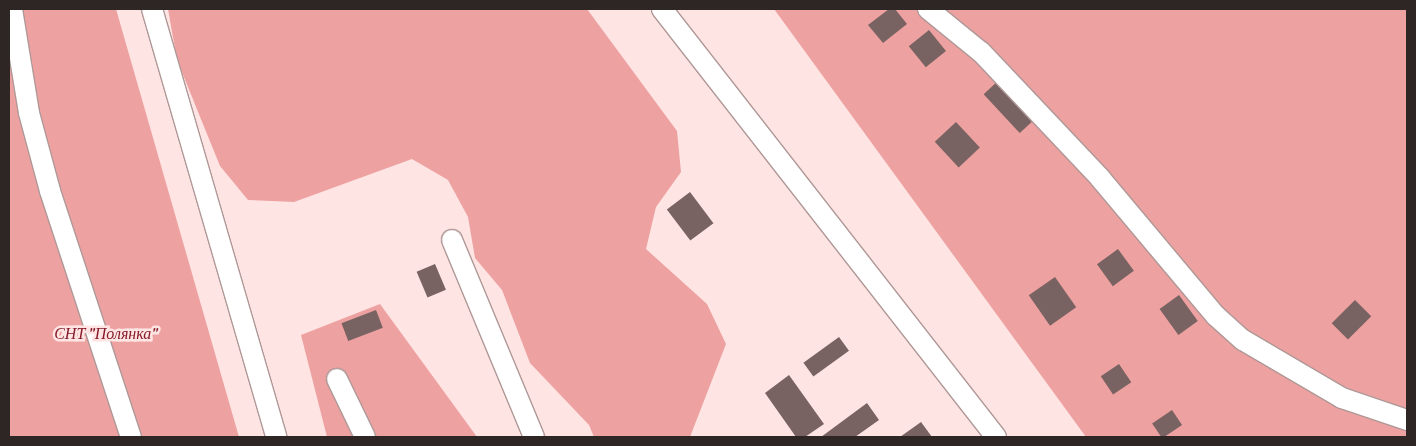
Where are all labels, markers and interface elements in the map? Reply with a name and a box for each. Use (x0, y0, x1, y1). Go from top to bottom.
park label: СНТ "Полянка" (54, 324, 158, 344)

